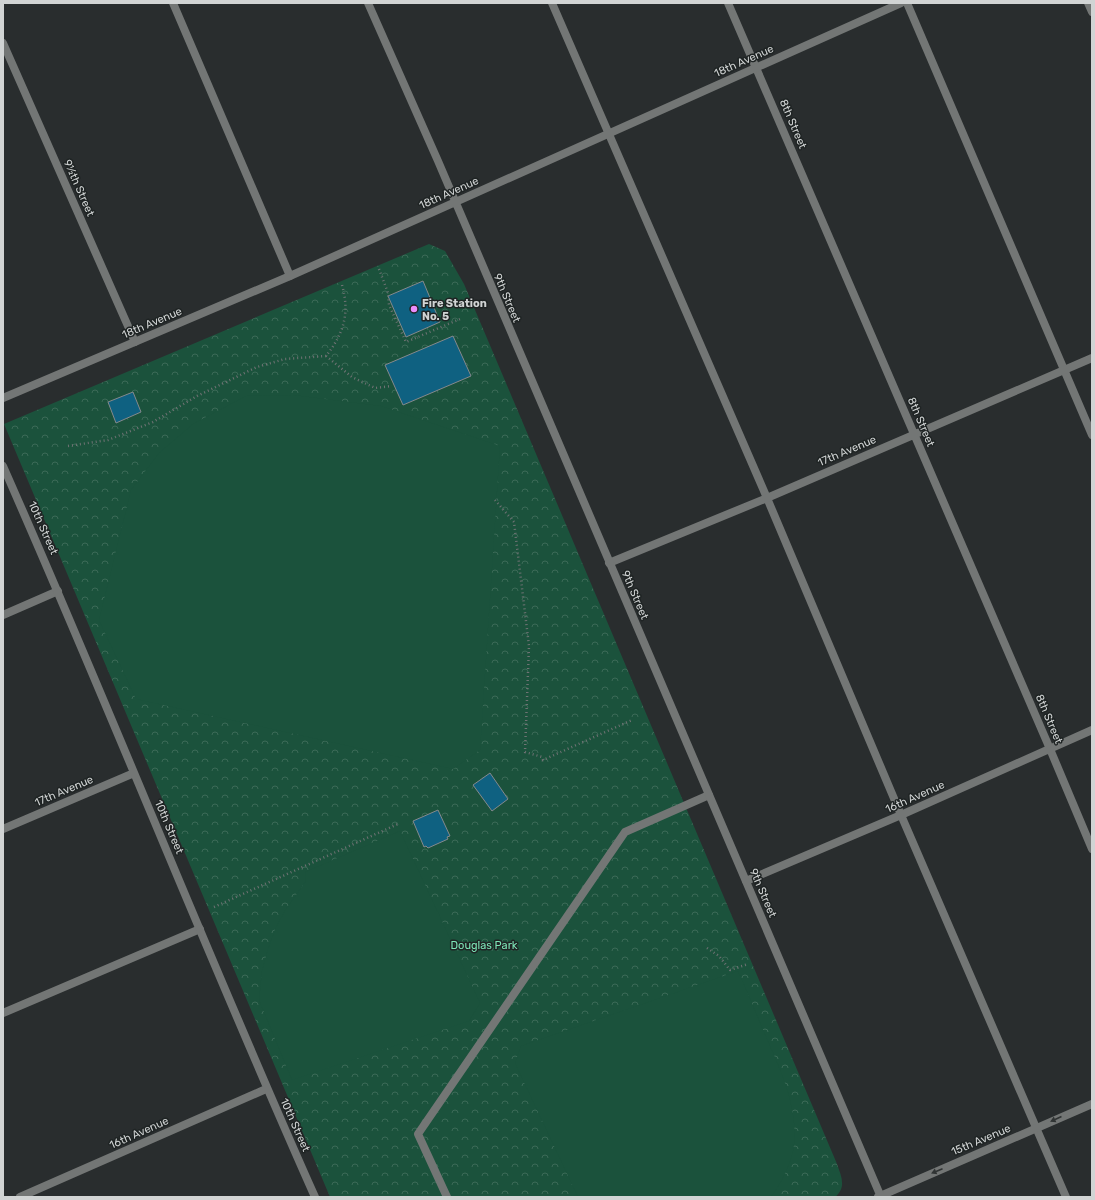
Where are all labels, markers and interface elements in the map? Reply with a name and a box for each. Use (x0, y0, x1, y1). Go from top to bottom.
street label: 18th Avenue (712, 42, 776, 80)
street label: 8th Street (777, 97, 810, 151)
street label: 9½th Street (61, 158, 98, 219)
street label: 18th Avenue (417, 174, 481, 212)
street label: 9th Street (491, 272, 523, 325)
place label: Fire Station No. 5 (422, 297, 487, 323)
marker: Fire Station No. 5 (409, 304, 419, 314)
street label: 18th Avenue (120, 305, 184, 341)
street label: 8th Street (905, 395, 938, 449)
street label: 17th Avenue (816, 433, 878, 469)
street label: 10th Street (25, 499, 61, 557)
street label: 9th Street (619, 569, 651, 622)
street label: 8th Street (1033, 692, 1066, 746)
street label: 17th Avenue (33, 773, 95, 809)
street label: 16th Avenue (883, 778, 947, 816)
street label: 10th Street (152, 798, 186, 856)
street label: 9th Street (747, 867, 779, 920)
park label: Douglas Park (450, 939, 518, 952)
street label: 10th Street (277, 1096, 313, 1154)
street label: 16th Avenue (107, 1114, 171, 1152)
one-way arrow (1050, 1117, 1062, 1123)
street label: 15th Avenue (949, 1122, 1013, 1158)
one-way arrow (931, 1169, 943, 1175)

